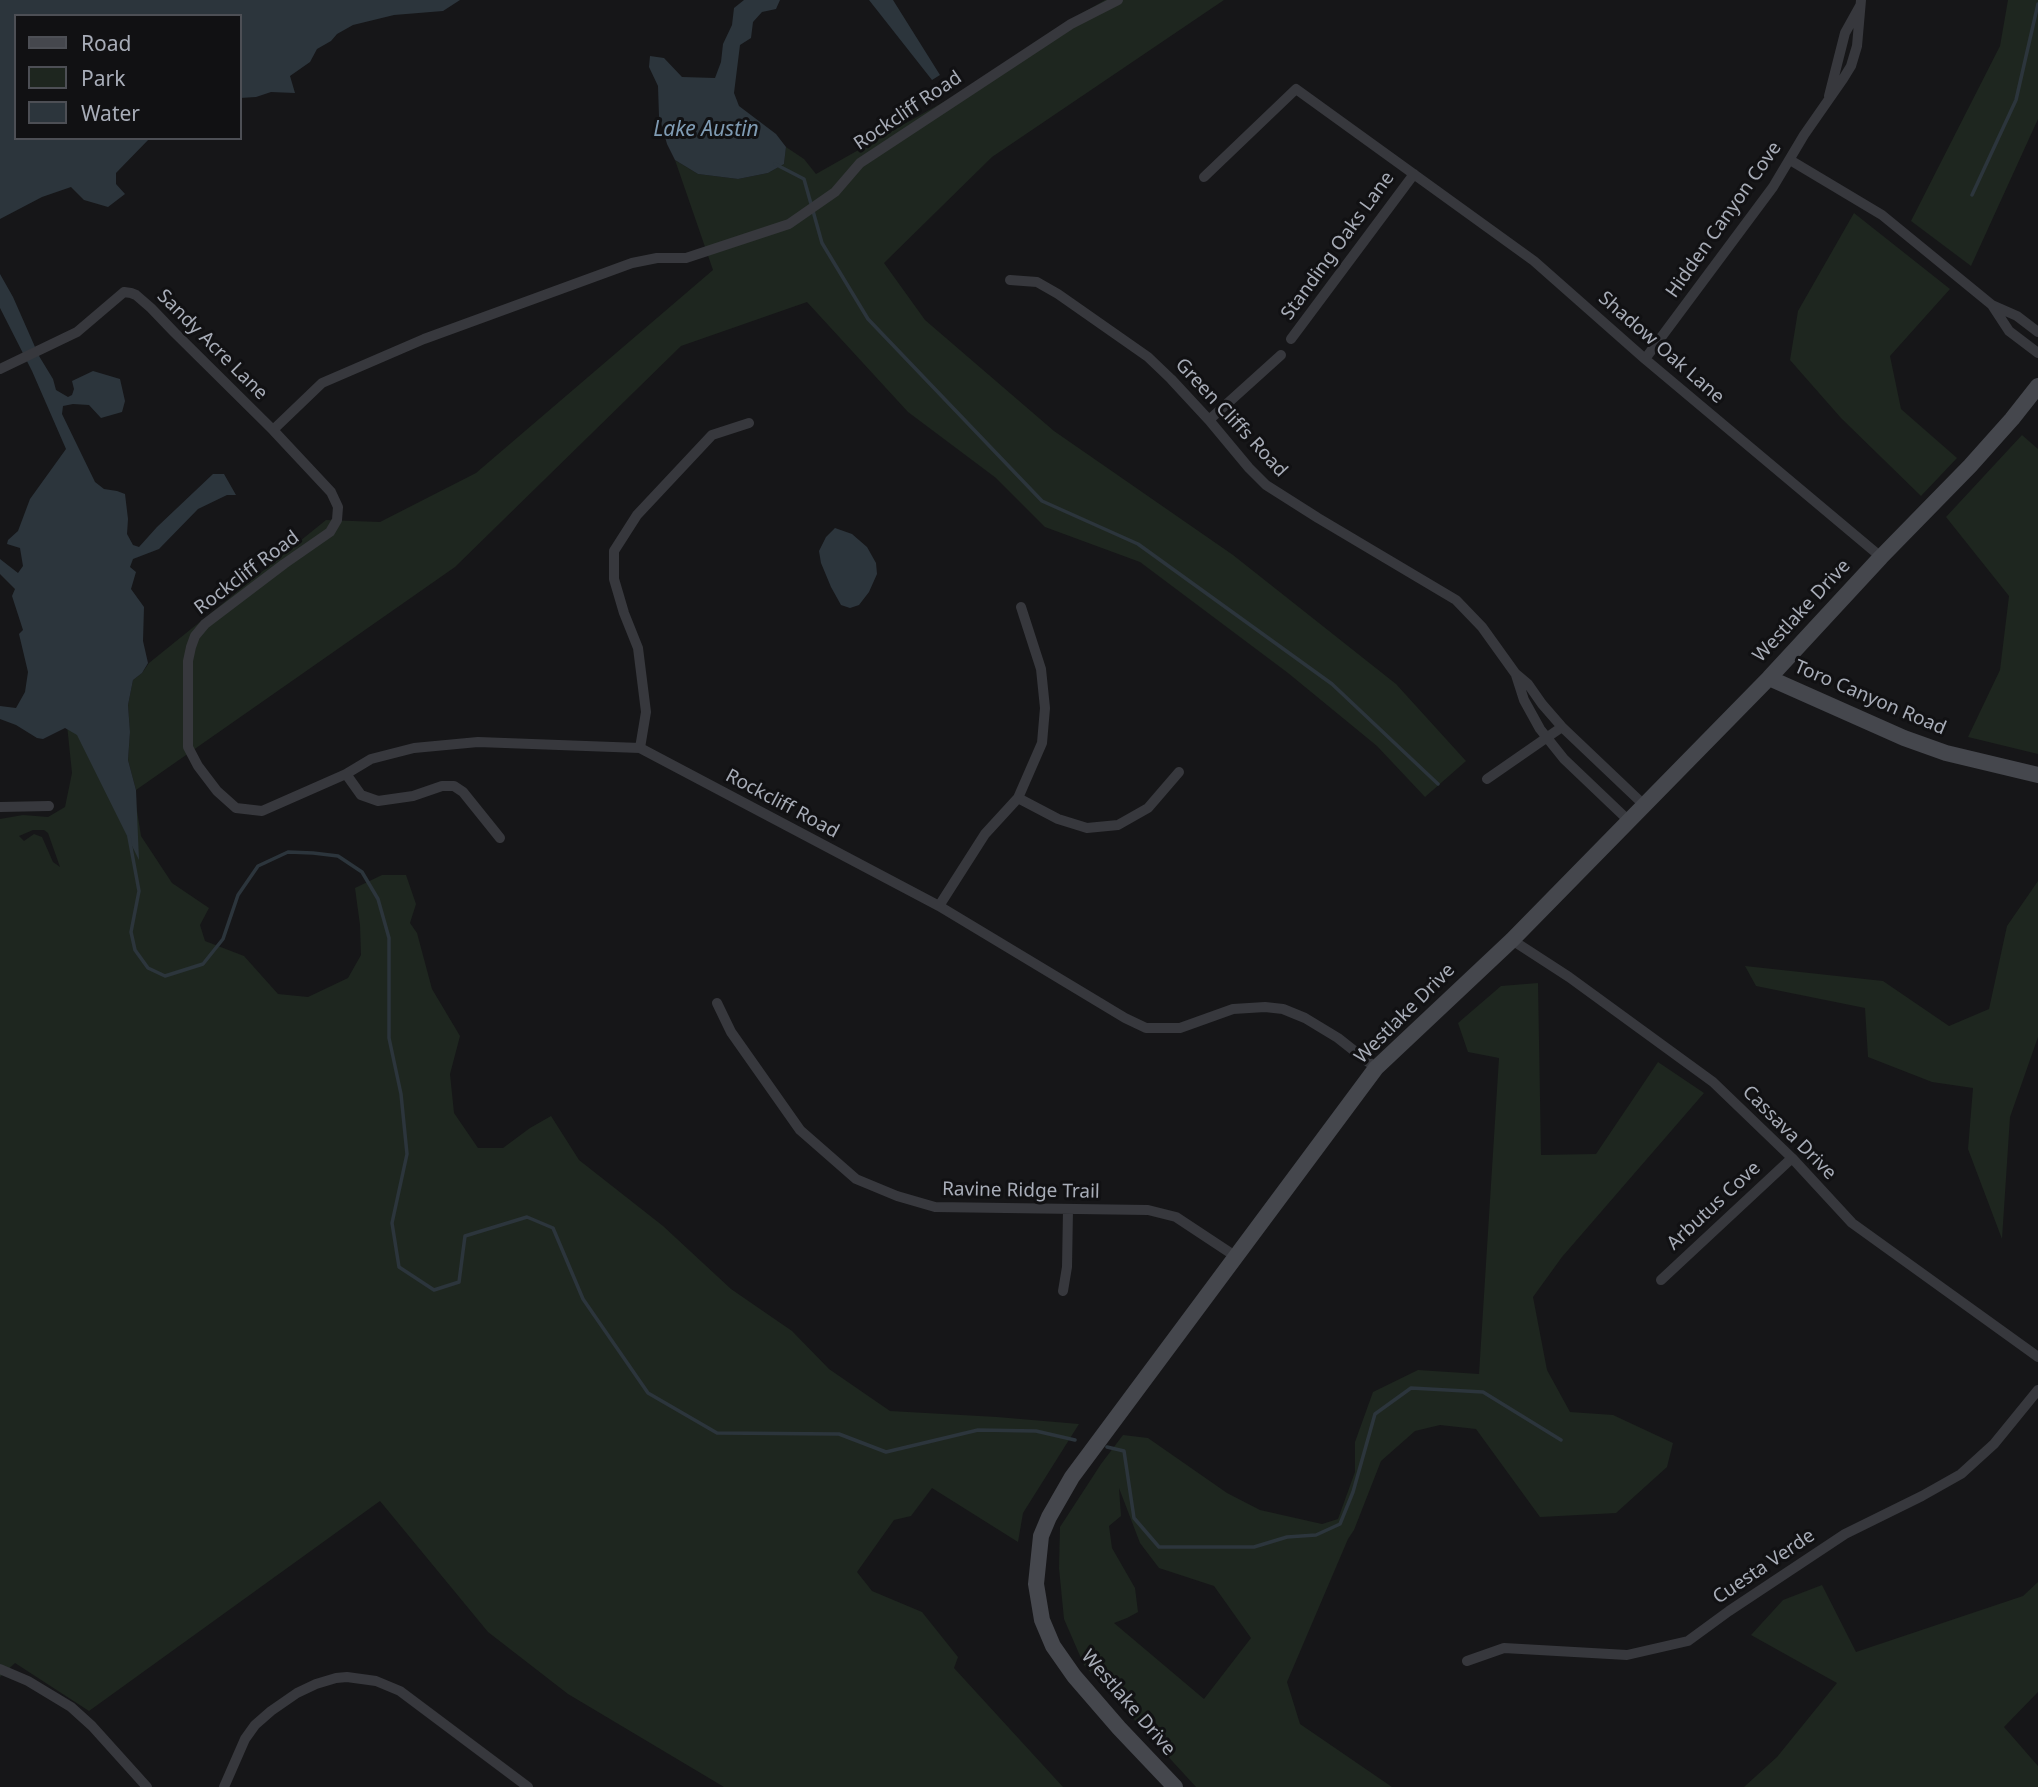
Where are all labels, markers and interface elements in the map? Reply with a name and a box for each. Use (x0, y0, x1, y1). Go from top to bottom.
legend (14, 14, 242, 140)
text: Road (81, 29, 131, 57)
text: Park (81, 64, 125, 92)
street label: Rockcliff Road (850, 67, 966, 155)
text: Water (81, 99, 140, 127)
water label: Lake Austin (653, 117, 759, 143)
street label: Hidden Canyon Cove (1661, 137, 1787, 303)
street label: Standing Oaks Lane (1277, 168, 1399, 324)
street label: Sandy Acre Lane (152, 285, 272, 405)
street label: Shadow Oak Lane (1593, 287, 1729, 409)
street label: Green Cliffs Road (1170, 354, 1292, 482)
street label: Rockcliff Road (190, 526, 304, 620)
street label: Westlake Drive (1749, 555, 1855, 667)
street label: Toro Canyon Road (1791, 656, 1949, 740)
street label: Rockcliff Road (721, 765, 843, 843)
street label: Westlake Drive (1350, 959, 1460, 1069)
street label: Cassava Drive (1737, 1081, 1841, 1185)
street label: Arbutus Cove (1663, 1157, 1765, 1255)
street label: Ravine Ridge Trail (942, 1178, 1100, 1204)
street label: Cuesta Verde (1709, 1525, 1819, 1609)
street label: Westlake Drive (1076, 1646, 1180, 1760)

